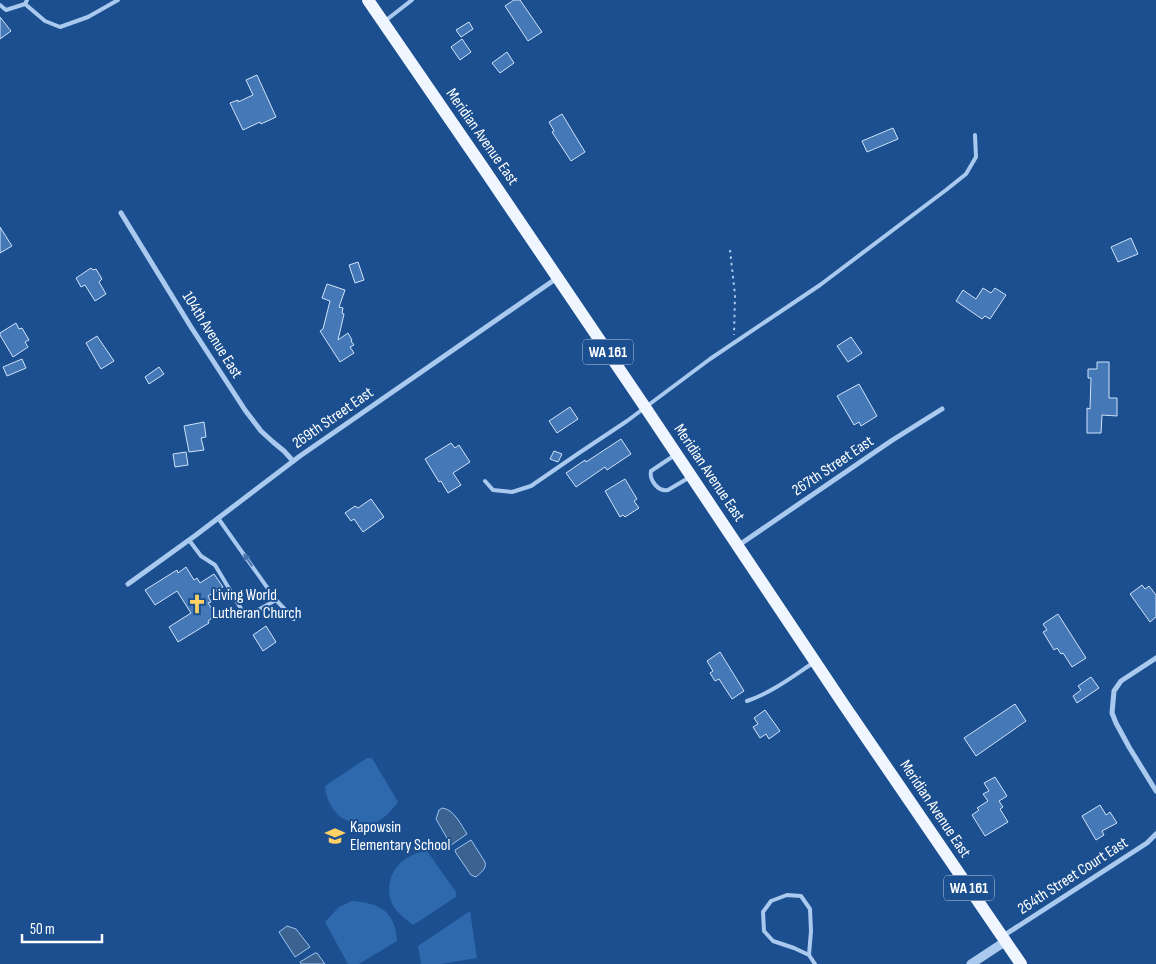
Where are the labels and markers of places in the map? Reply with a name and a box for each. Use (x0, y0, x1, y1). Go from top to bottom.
place label: Living World Lutheran Church (212, 586, 302, 623)
church icon: Living World Lutheran Church (186, 593, 208, 615)
place label: Kapowsin Elementary School (350, 818, 450, 855)
school or university icon: Kapowsin Elementary School (324, 825, 346, 847)

